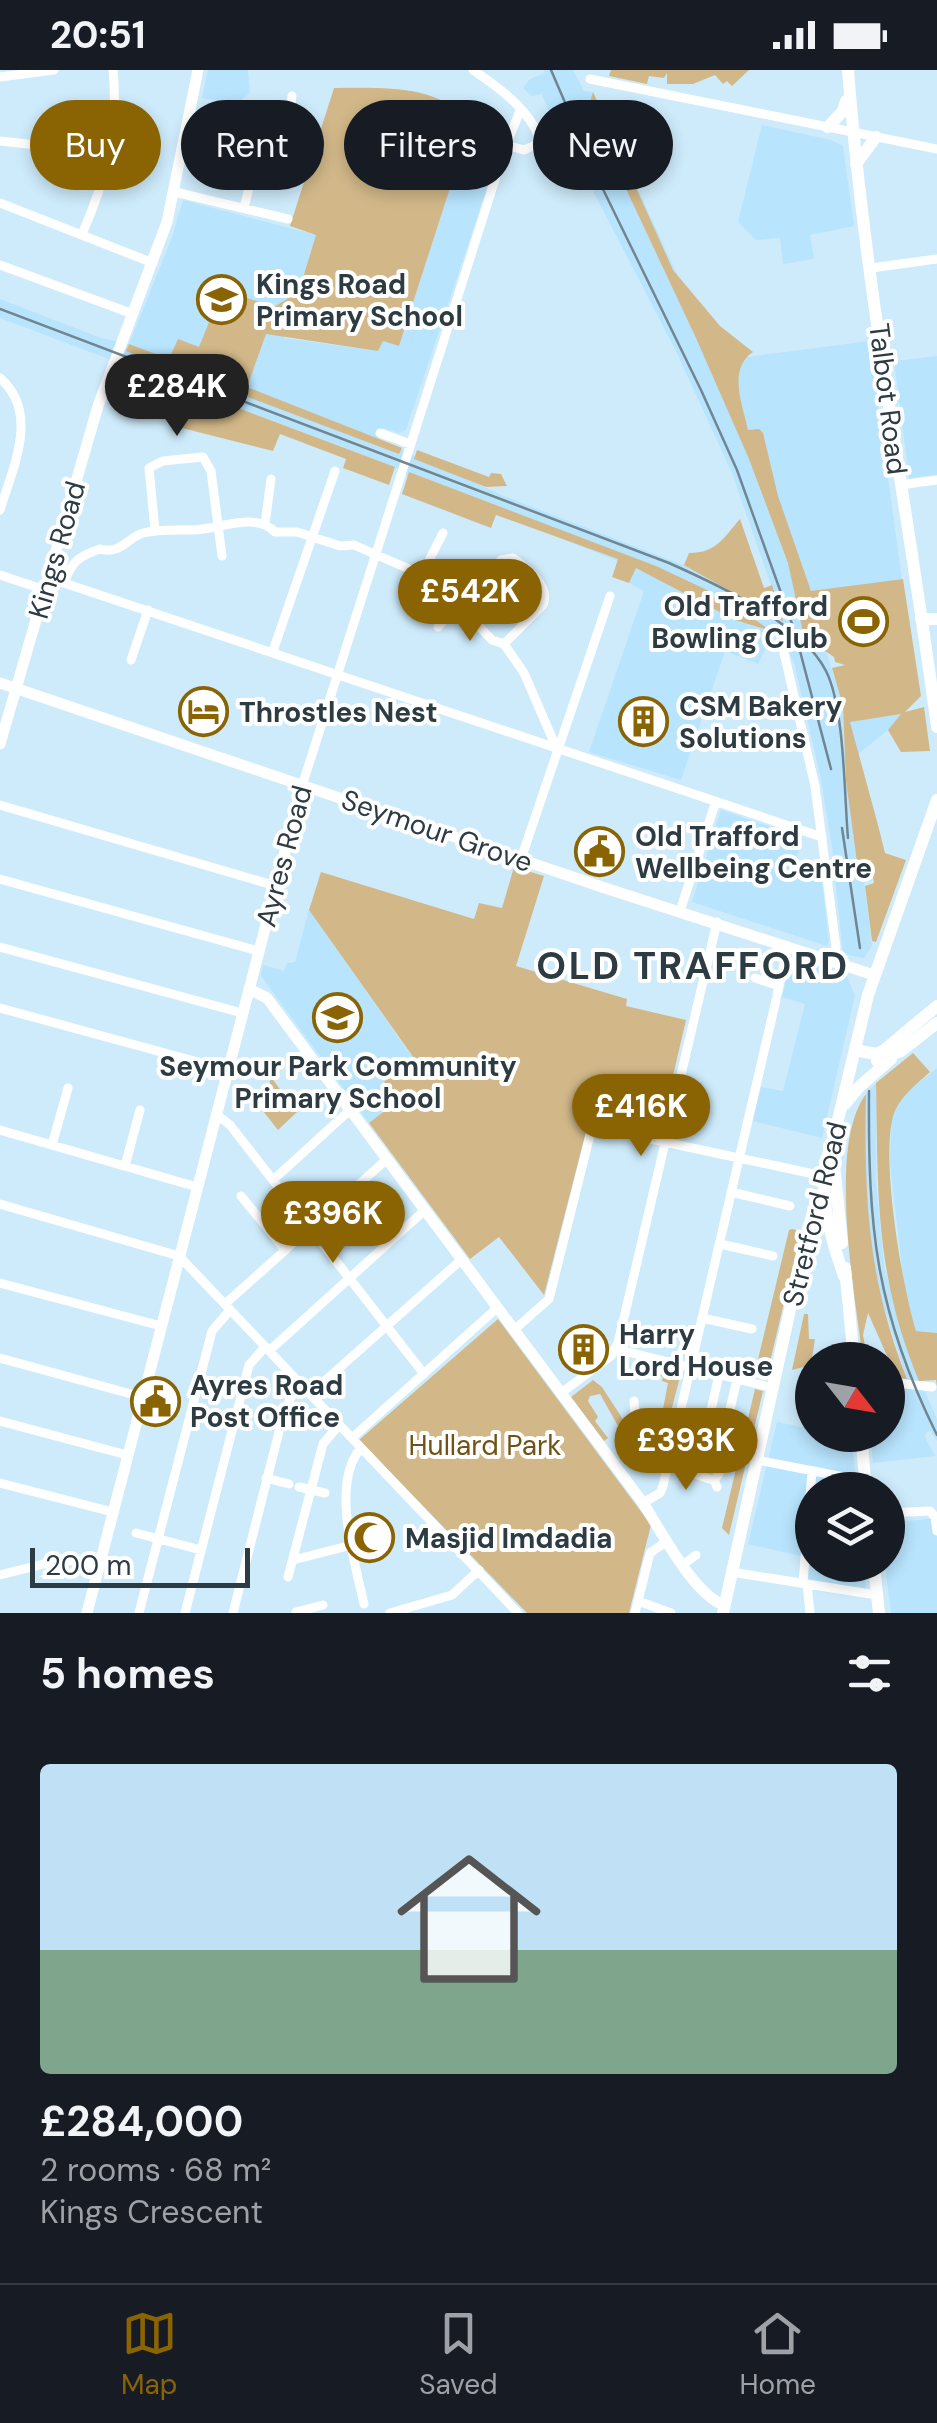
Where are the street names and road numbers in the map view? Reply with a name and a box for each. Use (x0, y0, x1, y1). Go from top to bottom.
street label: Talbot Road (860, 321, 916, 477)
street label: Kings Road (20, 477, 94, 623)
street label: Ayres Road (247, 781, 321, 931)
street label: Seymour Grove (337, 781, 537, 881)
street label: Stretford Road (774, 1118, 856, 1310)

